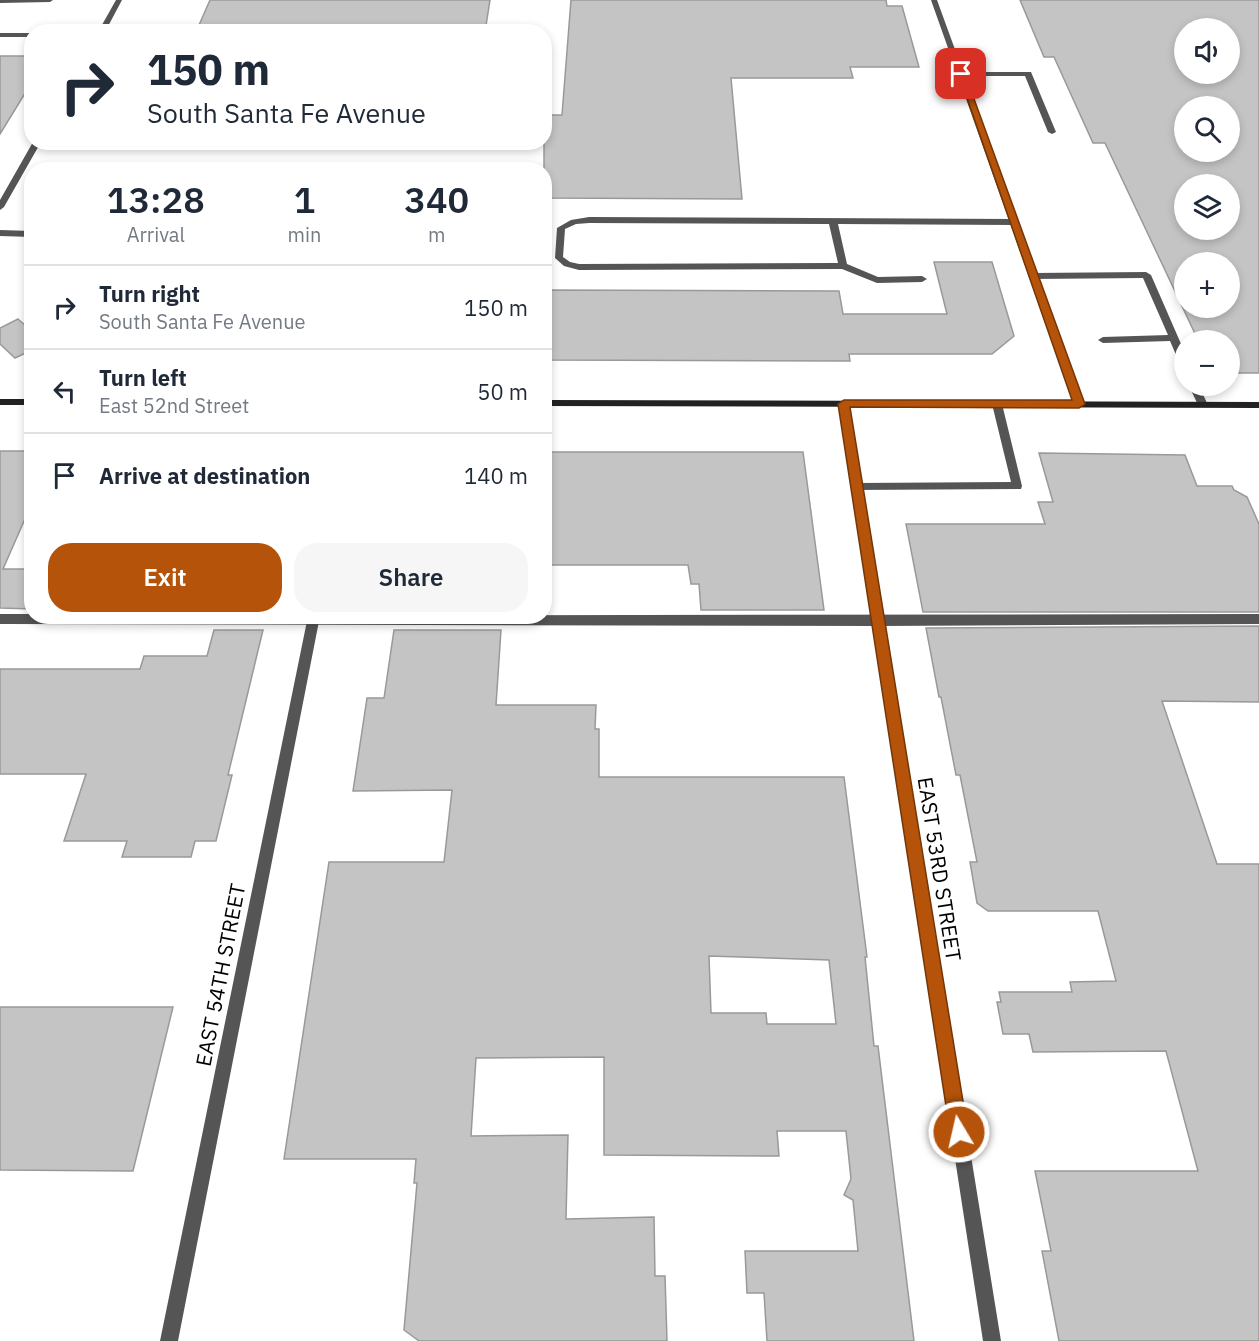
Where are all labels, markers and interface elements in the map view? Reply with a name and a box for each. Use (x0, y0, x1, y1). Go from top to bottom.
map controls (1174, 18, 1240, 396)
button: sound (1174, 18, 1240, 84)
text: 150 m (147, 42, 270, 97)
icon: right (48, 48, 126, 126)
pin (935, 48, 986, 99)
icon: arrive (944, 57, 977, 90)
text: South Santa Fe Avenue (147, 95, 426, 130)
button: search (1174, 96, 1240, 162)
button: layers (1174, 174, 1240, 240)
text: 13:28 (107, 176, 205, 223)
text: 1 (294, 176, 315, 223)
text: 340 (404, 176, 469, 223)
text: Arrival (127, 221, 185, 248)
text: min (288, 221, 321, 248)
text: m (428, 221, 445, 248)
button: + (1174, 252, 1240, 318)
text: Turn right (99, 279, 200, 308)
icon: right (48, 291, 81, 324)
text: 150 m (464, 293, 528, 322)
text: South Santa Fe Avenue (99, 308, 306, 335)
button: − (1174, 330, 1240, 396)
text: Turn left (99, 363, 187, 392)
icon: left (48, 375, 81, 408)
text: 50 m (477, 377, 528, 406)
text: East 52nd Street (99, 392, 249, 419)
icon: arrive (48, 459, 81, 492)
text: Arrive at destination (99, 461, 310, 490)
text: 140 m (464, 461, 528, 490)
button: Exit (48, 543, 282, 612)
button: Share (294, 543, 528, 612)
street label: EAST 53RD STREET (912, 775, 968, 963)
street label: EAST 54TH STREET (189, 881, 251, 1069)
position arrow (927, 1100, 991, 1164)

